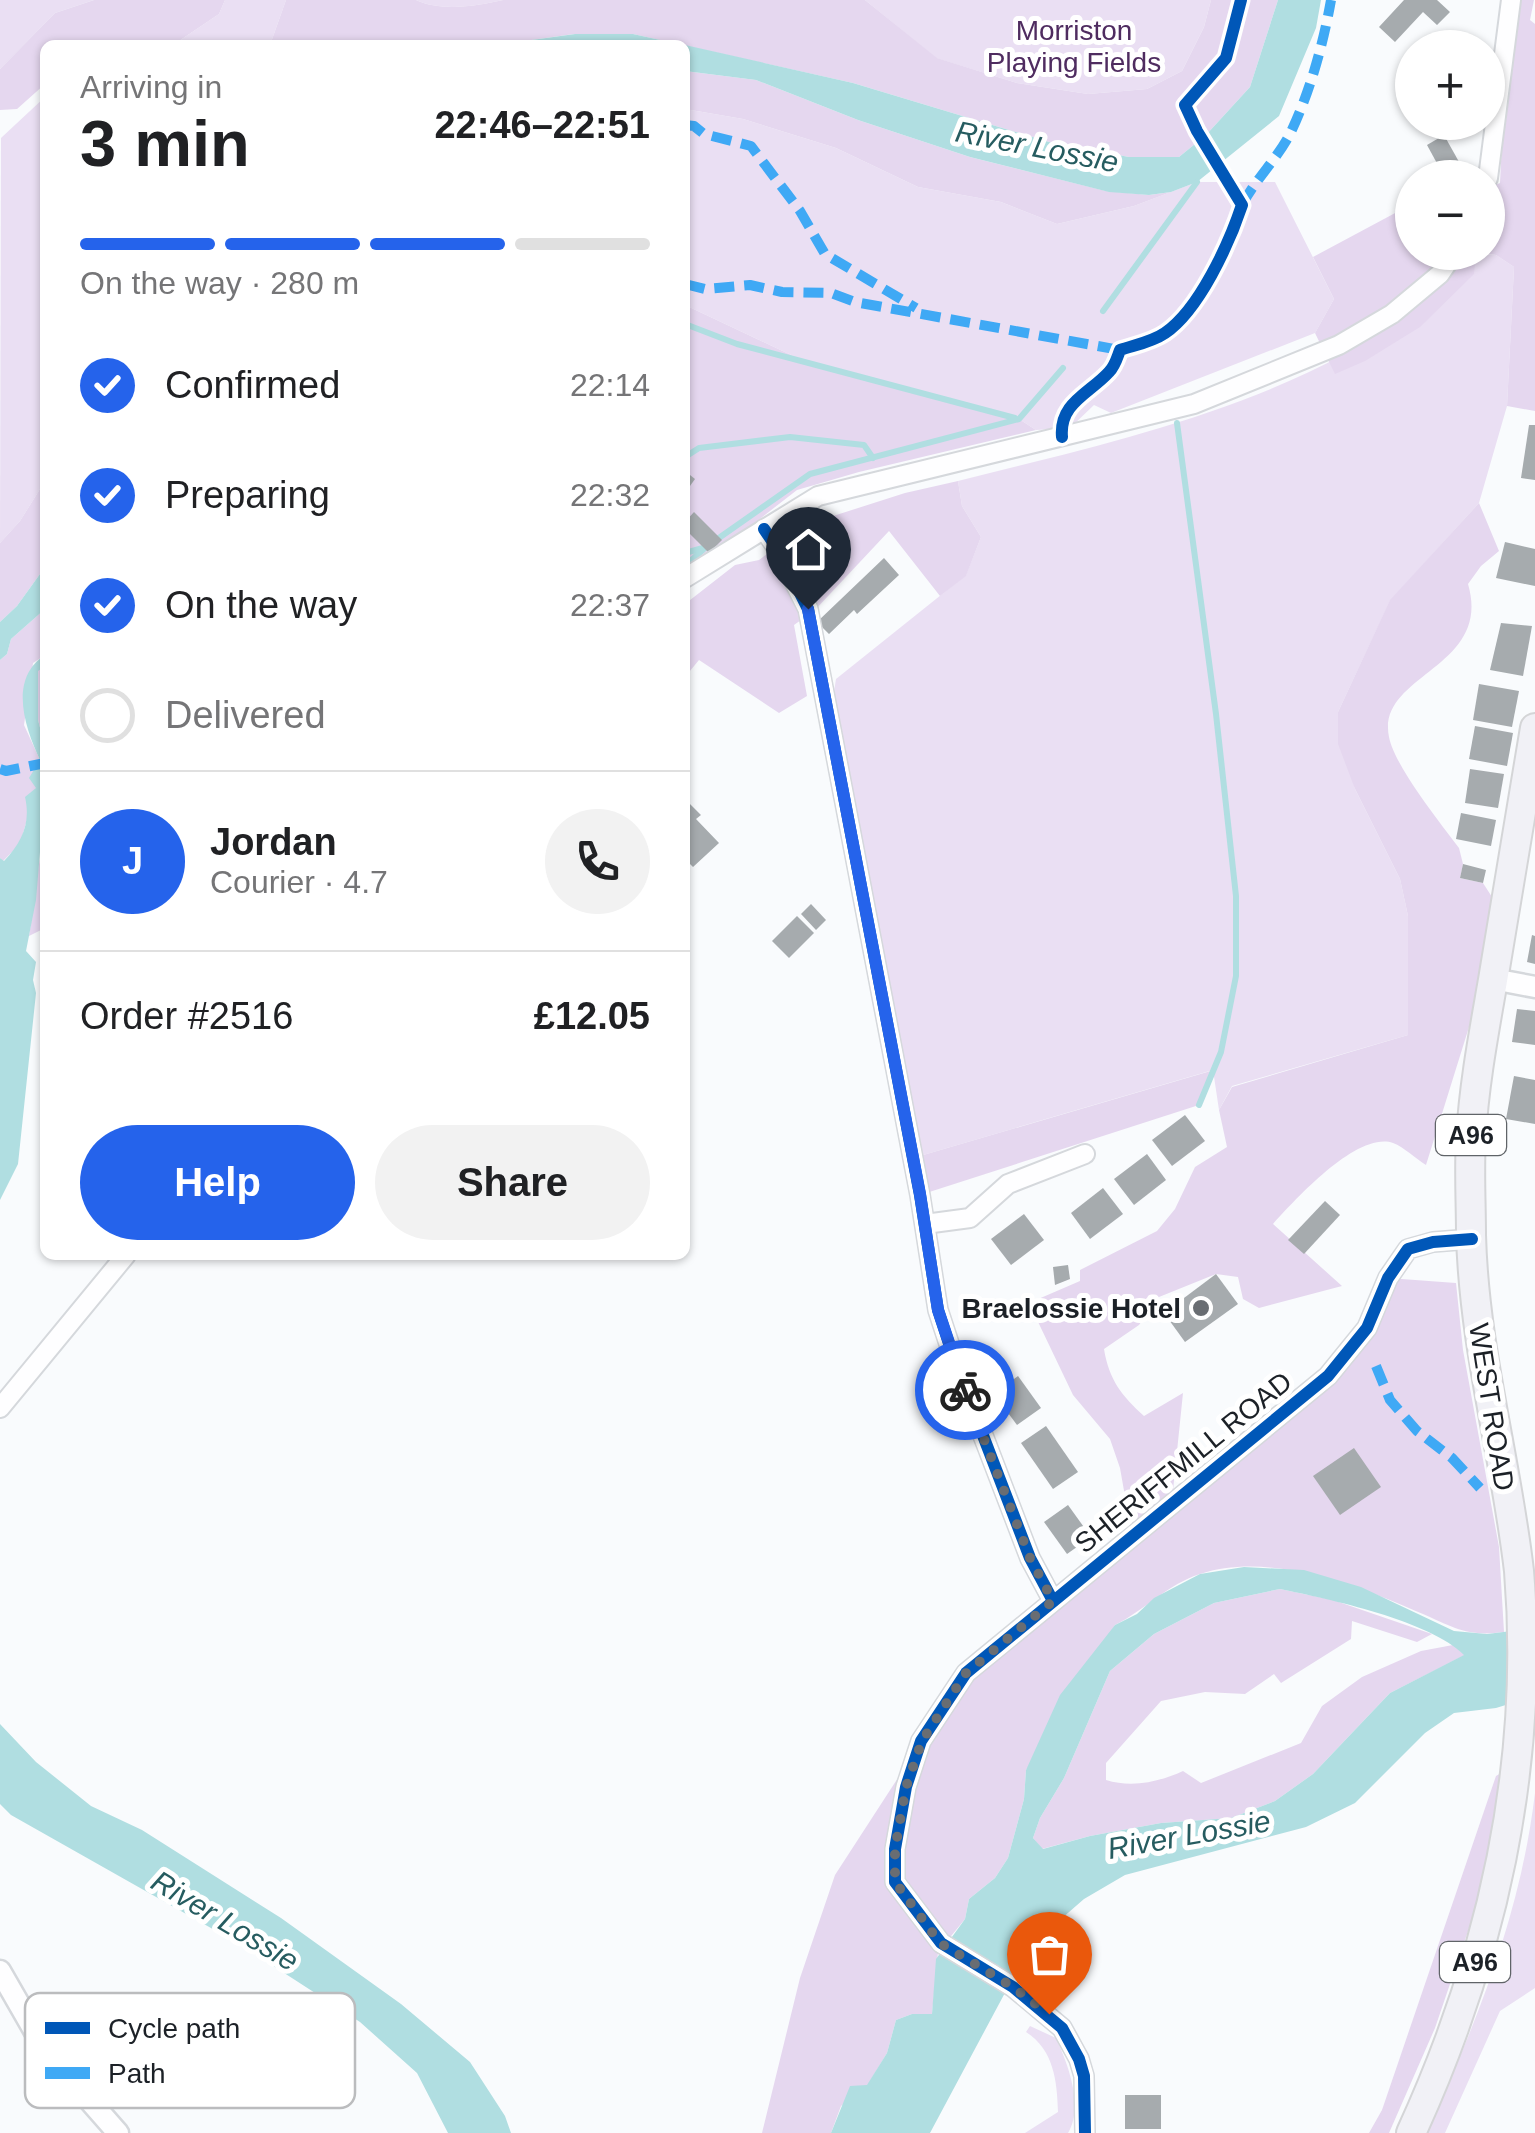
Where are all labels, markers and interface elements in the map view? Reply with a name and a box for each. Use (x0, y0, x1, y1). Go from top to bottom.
park label: Morriston Playing Fields (987, 15, 1161, 78)
map controls (1395, 30, 1505, 270)
button: + (1395, 30, 1505, 140)
text: Arriving in (80, 69, 222, 105)
text: 22:46–22:51 (434, 104, 650, 146)
text: 3 min (80, 107, 250, 180)
water label: River Lossie (953, 115, 1121, 178)
button: − (1395, 160, 1505, 270)
text: On the way · 280 m (80, 265, 359, 301)
icon: check (80, 358, 135, 413)
text: Confirmed (165, 364, 340, 406)
text: 22:14 (570, 367, 650, 403)
icon: check (80, 468, 135, 523)
text: Preparing (165, 474, 330, 516)
text: 22:32 (570, 477, 650, 513)
pin (766, 507, 851, 610)
icon: home (781, 522, 836, 577)
icon: check (80, 578, 135, 633)
text: On the way (165, 584, 357, 626)
text: 22:37 (570, 587, 650, 623)
text: Delivered (165, 694, 326, 736)
button: phone (545, 809, 650, 914)
text: Jordan (210, 821, 337, 863)
text: J (122, 840, 143, 882)
text: Courier · 4.7 (210, 864, 388, 900)
text: Order #2516 (80, 995, 293, 1037)
text: £12.05 (534, 995, 650, 1037)
road number: A96 (1436, 1115, 1506, 1155)
button: Help (80, 1125, 355, 1240)
button: Share (375, 1125, 650, 1240)
place label: Braelossie Hotel (962, 1293, 1181, 1324)
marker: Braelossie Hotel (1190, 1297, 1212, 1319)
street label: WEST ROAD (1463, 1321, 1520, 1493)
courier (915, 1340, 1015, 1440)
icon: bike (938, 1363, 993, 1418)
street label: SHERIFFMILL ROAD (1069, 1365, 1298, 1559)
water label: River Lossie (1105, 1804, 1273, 1865)
water label: River Lossie (146, 1864, 304, 1977)
pin (1007, 1912, 1092, 2015)
icon: bag (1022, 1927, 1077, 1982)
road number: A96 (1440, 1942, 1510, 1982)
legend (25, 1993, 355, 2108)
text: Cycle path (108, 2013, 240, 2044)
text: Path (108, 2058, 166, 2089)

